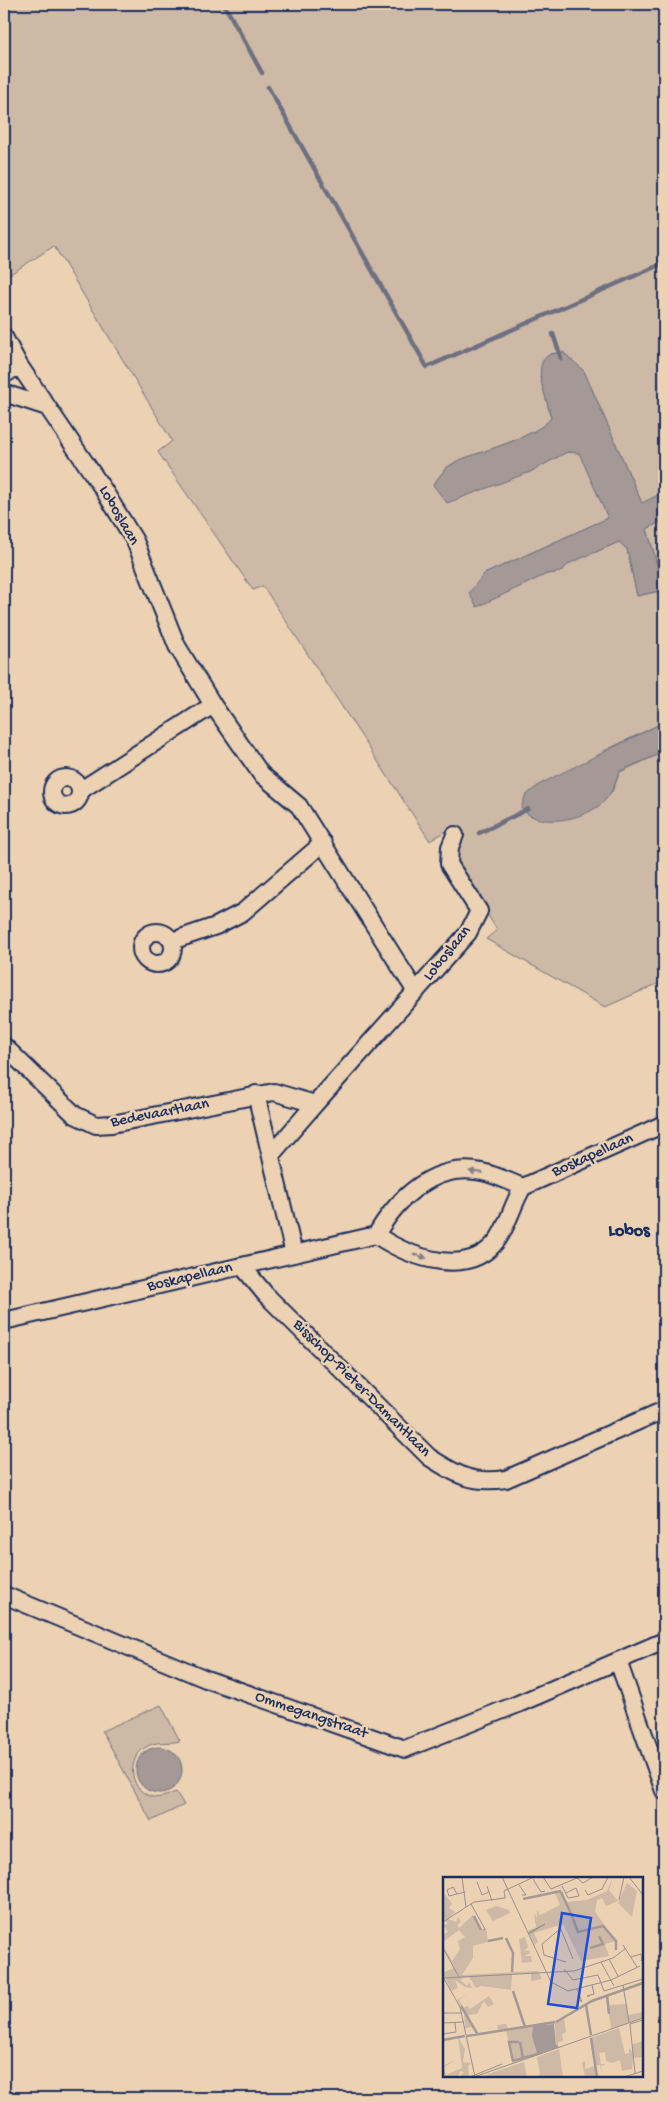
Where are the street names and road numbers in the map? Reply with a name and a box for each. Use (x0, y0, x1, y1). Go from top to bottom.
street label: Loboslaan (93, 483, 143, 550)
street label: Loboslaan (420, 922, 476, 986)
street label: Bedevaartlaan (108, 1095, 211, 1133)
street label: Boskapellaan (549, 1129, 637, 1183)
street label: Boskapellaan (145, 1259, 235, 1297)
street label: Bisschop-Pieter-Damantlaan (287, 1315, 434, 1462)
street label: Ommegangstraat (252, 1688, 371, 1745)

